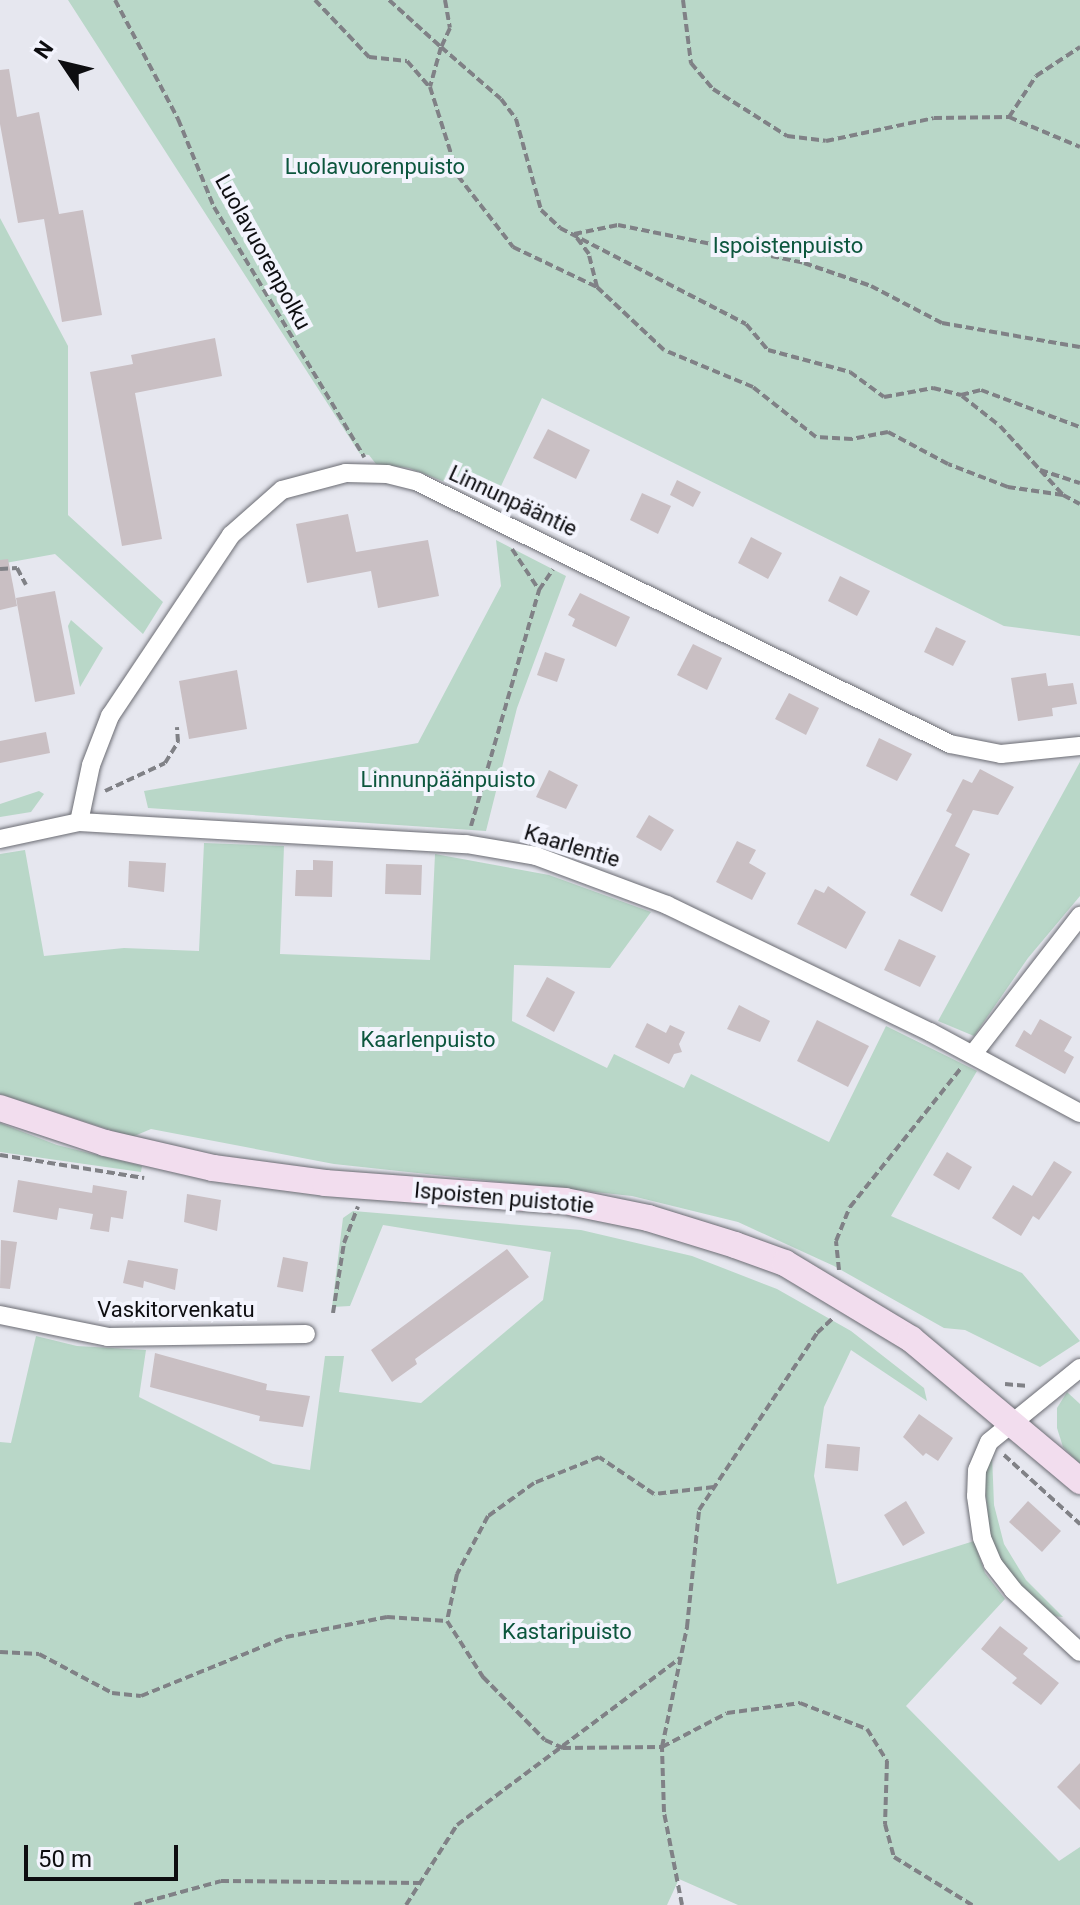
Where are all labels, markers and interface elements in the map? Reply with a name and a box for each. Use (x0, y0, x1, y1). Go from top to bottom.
north arrow (24, 24, 104, 104)
text: N (29, 36, 59, 63)
park label: Luolavuorenpuisto (285, 154, 465, 180)
street label: Luolavuorenpolku (209, 170, 317, 334)
park label: Ispoistenpuisto (713, 233, 863, 259)
street label: Linnunpääntie (445, 460, 581, 542)
park label: Linnunpäänpuisto (361, 767, 535, 793)
street label: Kaarlentie (521, 819, 623, 873)
park label: Kaarlenpuisto (360, 1027, 496, 1053)
street label: Ispoisten puistotie (413, 1177, 595, 1219)
street label: Vaskitorvenkatu (97, 1297, 255, 1323)
park label: Kastaripuisto (502, 1619, 632, 1645)
scale bar (28, 1829, 182, 1879)
text: 50 m (38, 1845, 92, 1873)

